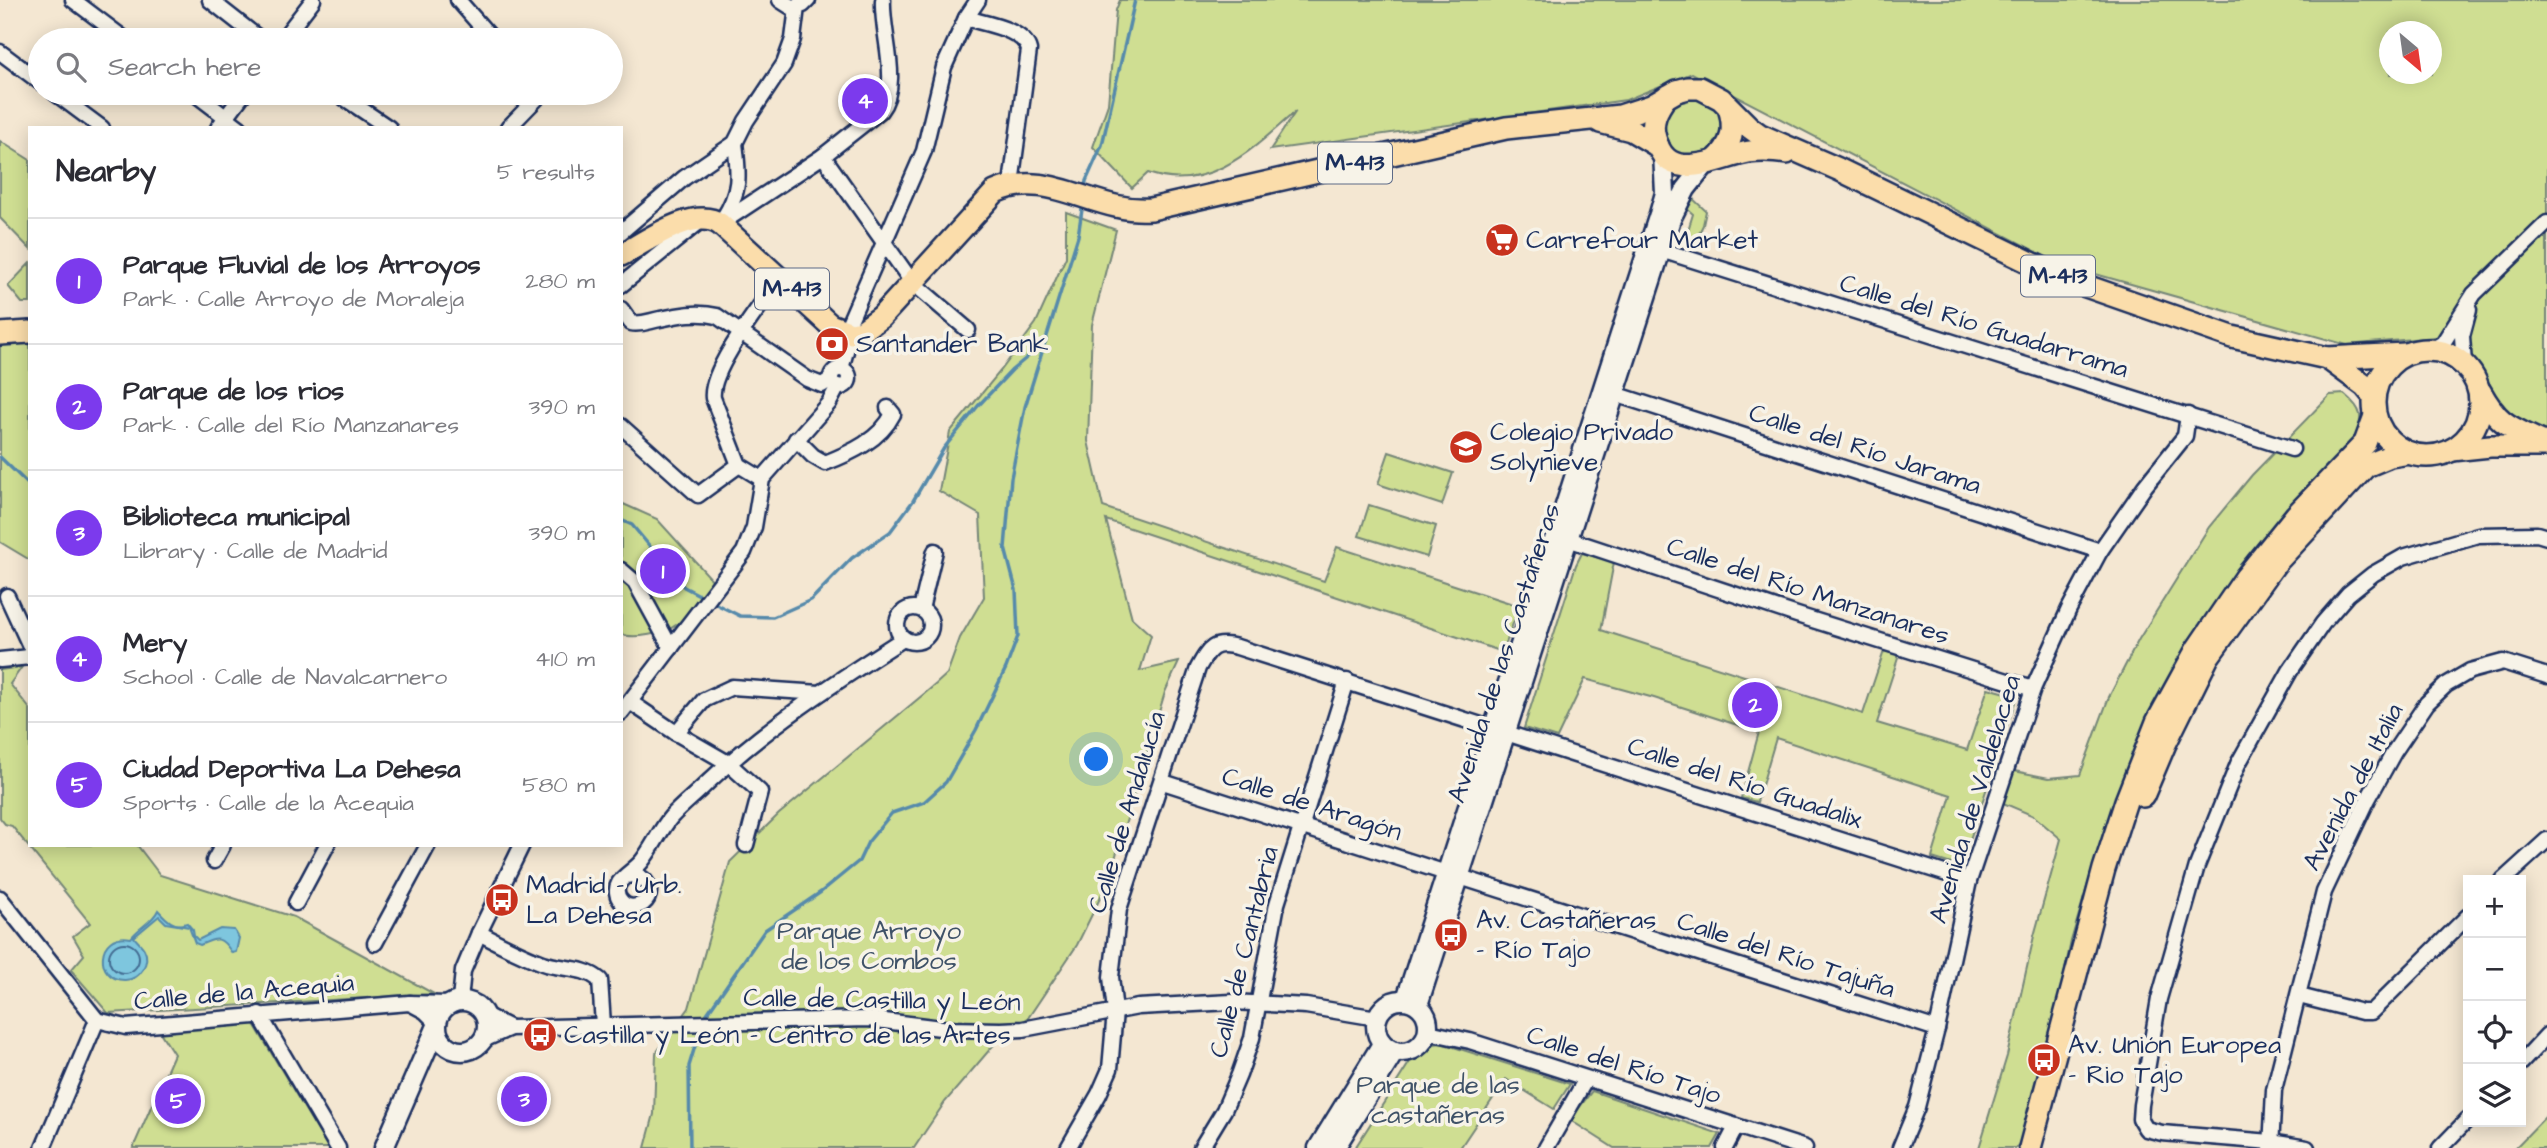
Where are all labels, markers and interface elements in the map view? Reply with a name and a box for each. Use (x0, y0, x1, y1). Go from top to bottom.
north arrow (2379, 21, 2442, 84)
search box (28, 28, 623, 105)
icon: search (52, 48, 90, 86)
text: Search here (108, 49, 261, 85)
pin: 4 (842, 75, 888, 127)
road number: M-413 (1318, 142, 1392, 183)
text: Nearby (56, 151, 156, 193)
text: 5 results (497, 156, 595, 188)
supermarket icon: Carrefour Market (1483, 221, 1521, 259)
place label: Carrefour Market (1526, 222, 1759, 258)
text: Parque Fluvial de los Arroyos (123, 247, 481, 283)
road number: M-413 (2021, 256, 2095, 296)
text: 1 (78, 265, 80, 297)
text: 280 m (525, 265, 595, 297)
street label: Calle del Río Guadarrama (1835, 265, 2133, 387)
road number: M-413 (755, 268, 829, 310)
text: Park · Calle Arroyo de Moraleja (123, 283, 464, 315)
bank icon: Santander Bank (813, 325, 851, 363)
place label: Santander Bank (856, 326, 1049, 362)
text: Parque de los rios (123, 373, 344, 409)
text: 2 (72, 391, 86, 423)
text: 390 m (529, 391, 595, 423)
street label: Calle del Río Jarama (1744, 395, 1986, 503)
text: Park · Calle del Río Manzanares (123, 409, 459, 441)
place label: Colegio Privado Solynieve (1490, 414, 1673, 482)
school or university icon: Colegio Privado Solynieve (1447, 428, 1485, 466)
text: Biblioteca municipal (123, 499, 350, 535)
street label: Avenida de las Castañeras (1439, 499, 1569, 807)
text: 3 (73, 517, 85, 549)
text: 390 m (529, 517, 595, 549)
street label: Calle del Río Manzanares (1662, 528, 1954, 654)
text: Library · Calle de Madrid (123, 535, 387, 567)
pin: 1 (640, 545, 686, 597)
text: Mery (123, 625, 187, 661)
text: 4 (71, 643, 87, 675)
text: 410 m (535, 643, 595, 675)
text: School · Calle de Navalcarnero (123, 661, 447, 693)
street label: Avenida de Valdelacea (1920, 670, 2030, 928)
pin: 2 (1732, 679, 1778, 731)
street label: Avenida de Italia (2294, 697, 2412, 877)
street label: Calle de Andalucía (1079, 707, 1175, 917)
street label: Calle del Río Guadalix (1623, 728, 1868, 838)
your location (1079, 742, 1113, 776)
text: Ciudad Deportiva La Dehesa (123, 751, 461, 787)
street label: Calle de Aragón (1217, 758, 1407, 852)
text: 5 (71, 769, 87, 801)
text: 580 m (522, 769, 595, 801)
text: Sports · Calle de la Acequia (123, 787, 414, 819)
street label: Calle de Cantabria (1200, 843, 1288, 1061)
place label: Madrid - Urb. La Dehesa (526, 867, 682, 933)
map controls (2463, 875, 2526, 1127)
button: + (2463, 875, 2526, 938)
bus stop icon: Madrid - Urb. La Dehesa (483, 881, 521, 919)
place label: Av. Castañeras - Río Tajo (1476, 902, 1656, 968)
street label: Calle del Río Tajuña (1672, 903, 1900, 1007)
park label: Parque Arroyo de los Combos (777, 913, 961, 979)
bus stop icon: Av. Castañeras - Río Tajo (1432, 916, 1470, 954)
button: − (2463, 938, 2526, 1001)
street label: Calle de la Acequia (132, 964, 356, 1020)
street label: Calle de Castilla y León (743, 980, 1021, 1022)
button: locate (2463, 1001, 2526, 1064)
bus stop icon: Castilla y León - Centro de las Artes (521, 1016, 559, 1054)
place label: Castilla y León - Centro de las Artes (564, 1017, 1011, 1055)
street label: Calle del Río Tajo (1522, 1017, 1726, 1113)
place label: Av. Unión Europea - Rio Tajo (2068, 1027, 2281, 1093)
bus stop icon: Av. Unión Europea - Rio Tajo (2025, 1041, 2063, 1079)
button: layers (2463, 1064, 2526, 1127)
park label: Parque de las castañeras (1356, 1067, 1520, 1133)
pin: 3 (501, 1073, 547, 1125)
pin: 5 (155, 1075, 201, 1127)

